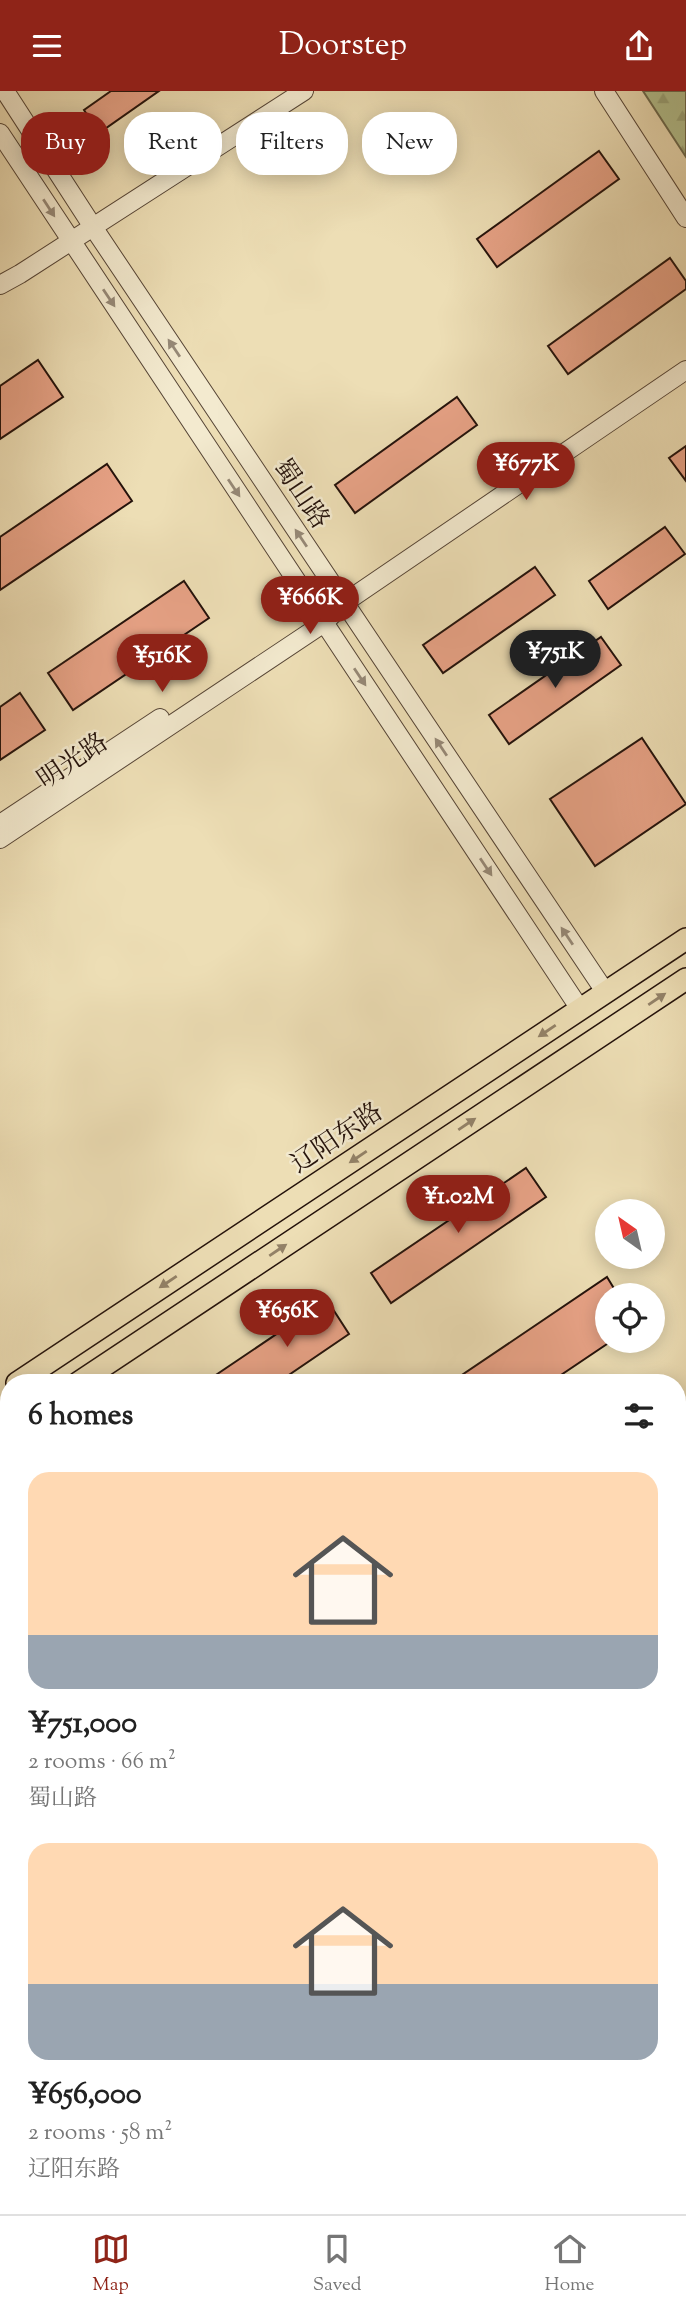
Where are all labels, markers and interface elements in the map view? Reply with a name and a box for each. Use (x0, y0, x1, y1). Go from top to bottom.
text: Doorstep (279, 23, 407, 69)
icon: menu (28, 27, 66, 65)
icon: share (620, 27, 658, 65)
chip: Buy (21, 112, 110, 175)
chip: Rent (124, 112, 222, 175)
chip: Filters (236, 112, 348, 175)
chip: New (362, 112, 457, 175)
one-way arrow (42, 198, 55, 217)
one-way arrow (102, 288, 115, 308)
one-way arrow (168, 338, 181, 358)
pin: ¥677K (477, 443, 575, 502)
text: ¥677K (493, 448, 559, 481)
street label: 蜀山路 (263, 452, 337, 537)
one-way arrow (228, 478, 241, 498)
one-way arrow (294, 528, 307, 547)
pin: ¥666K (261, 577, 359, 636)
text: ¥666K (277, 582, 343, 615)
pin: ¥751K (506, 631, 604, 690)
pin: ¥516K (113, 635, 211, 694)
text: ¥751K (526, 636, 584, 669)
text: ¥516K (133, 640, 191, 673)
one-way arrow (353, 668, 367, 686)
street label: 明光路 (31, 725, 116, 799)
one-way arrow (434, 738, 448, 756)
one-way arrow (479, 858, 493, 876)
one-way arrow (561, 926, 574, 946)
one-way arrow (647, 992, 667, 1005)
one-way arrow (538, 1024, 557, 1037)
street label: 辽阳东路 (284, 1095, 391, 1183)
one-way arrow (458, 1118, 477, 1131)
one-way arrow (348, 1150, 368, 1163)
pin: ¥1.02M (401, 1175, 515, 1235)
text: ¥1.02M (422, 1181, 494, 1214)
north arrow (595, 1199, 665, 1269)
map controls (595, 1199, 665, 1353)
one-way arrow (269, 1243, 287, 1257)
one-way arrow (158, 1276, 178, 1289)
button: locate (595, 1283, 665, 1353)
pin: ¥656K (238, 1289, 336, 1349)
text: ¥656K (256, 1295, 318, 1328)
text: 6 homes (28, 1395, 133, 1438)
icon: filters (620, 1397, 658, 1435)
icon: home (280, 1517, 406, 1643)
text: ¥751,000 (28, 1703, 137, 1746)
text: 2 rooms · 66 m² (28, 1746, 176, 1779)
text: 蜀山路 (28, 1783, 97, 1816)
icon: home (280, 1888, 406, 2014)
text: ¥656,000 (28, 2074, 142, 2117)
text: 2 rooms · 58 m² (28, 2117, 172, 2150)
text: 辽阳东路 (28, 2154, 120, 2187)
tab: Map (92, 2230, 130, 2299)
tab: Saved (313, 2230, 361, 2299)
tab: Home (545, 2230, 594, 2299)

